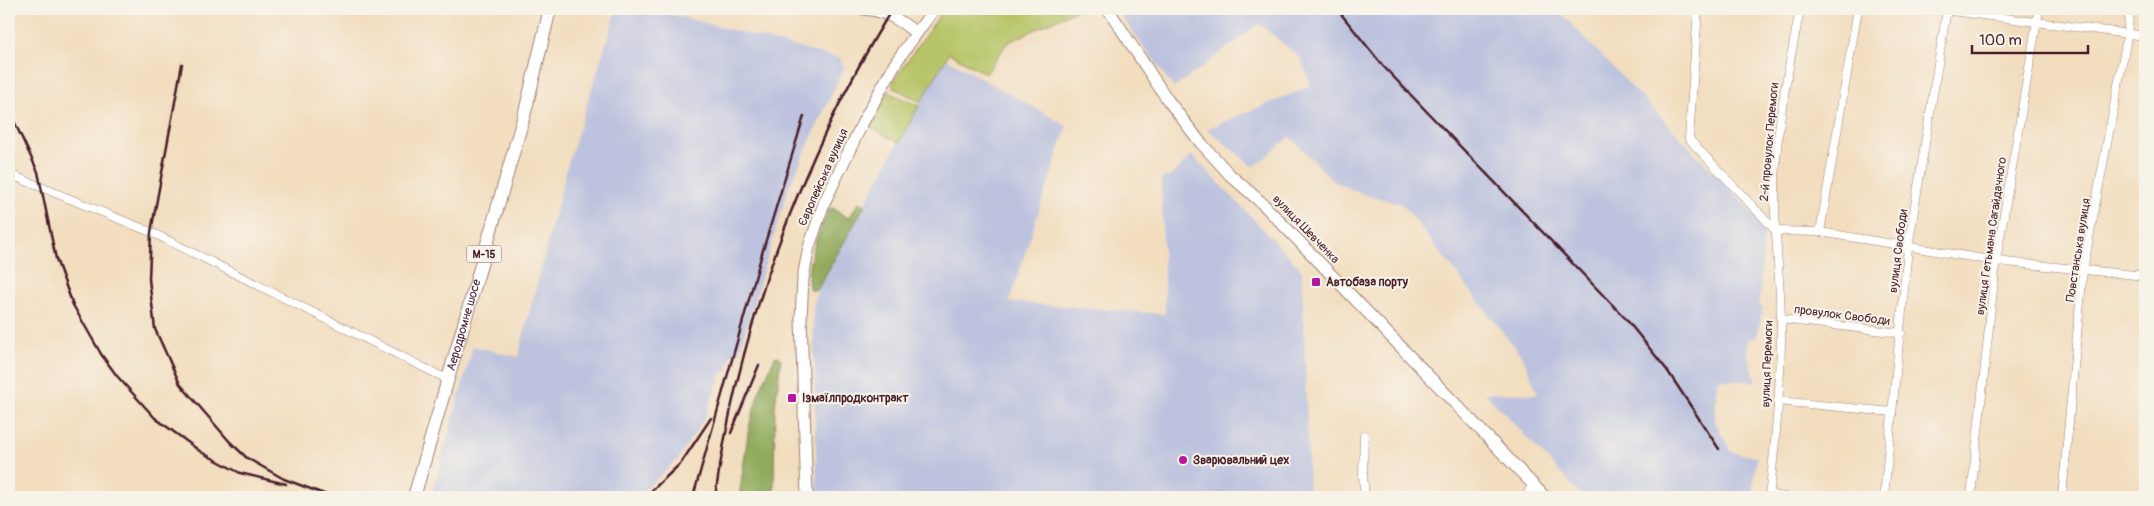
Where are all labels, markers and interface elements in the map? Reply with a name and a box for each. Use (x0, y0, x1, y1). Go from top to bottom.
scale bar (1972, 22, 2088, 54)
text: 100 m (1979, 31, 2022, 50)
street label: 2-й провулок Перемоги (1757, 81, 1782, 202)
street label: Європейська вулиця (795, 126, 852, 228)
street label: вулиця Гетьмана Сагайдачного (1973, 155, 2010, 316)
street label: вулиця Шевченка (1269, 192, 1343, 267)
street label: Повстанська вулиця (2063, 197, 2094, 303)
street label: вулиця Свободи (1886, 208, 1911, 294)
road number: М-15 (466, 245, 502, 262)
place label: Автобаза порту (1326, 275, 1409, 290)
marker: Автобаза порту (1310, 276, 1322, 288)
street label: Аеродромне шосе (444, 278, 484, 373)
street label: провулок Свободи (1793, 302, 1891, 329)
street label: вулиця Перемоги (1758, 320, 1777, 408)
place label: Ізмаїлпродконтракт (802, 391, 910, 406)
marker: Ізмаїлпродконтракт (786, 392, 798, 404)
place label: Зварювальний цех (1193, 453, 1289, 468)
marker: Зварювальний цех (1177, 454, 1189, 466)

